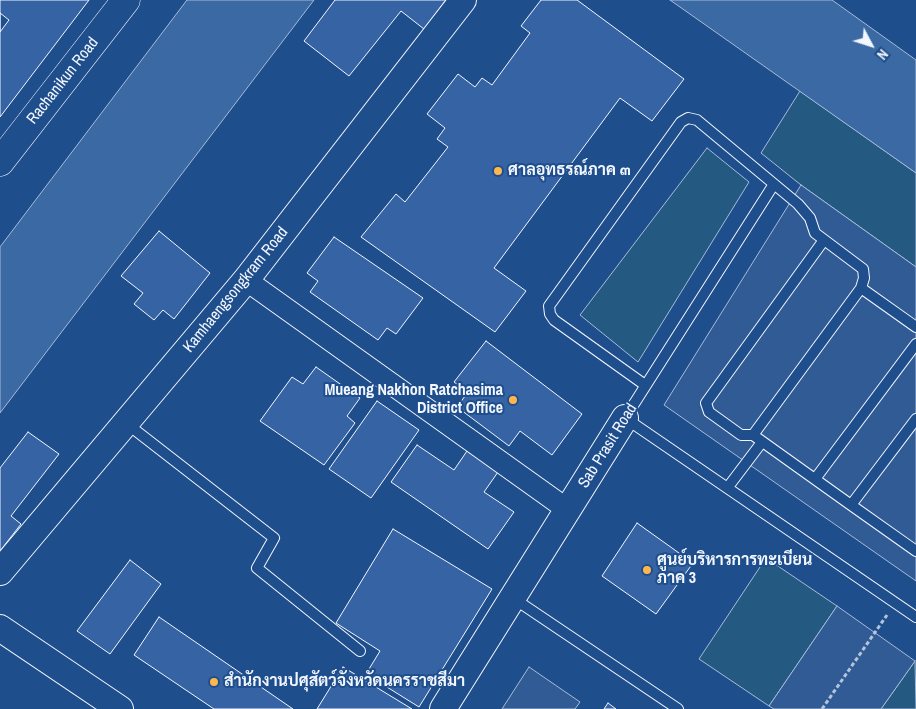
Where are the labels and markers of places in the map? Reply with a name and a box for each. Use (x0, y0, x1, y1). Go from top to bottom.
place label: ศาลอุทธรณ์ภาค ๓ (508, 161, 631, 181)
marker: ศาลอุทธรณ์ภาค ๓ (492, 165, 504, 177)
place label: Mueang Nakhon Ratchasima District Office (324, 381, 503, 419)
marker: Mueang Nakhon Ratchasima District Office (507, 394, 519, 406)
place label: ศูนย์บริหารการทะเบียน ภาค 3 (657, 551, 812, 589)
marker: ศูนย์บริหารการทะเบียน ภาค 3 (641, 564, 653, 576)
place label: สำนักงานปศุสัตว์จังหวัดนครราชสีมา (224, 672, 465, 692)
marker: สำนักงานปศุสัตว์จังหวัดนครราชสีมา (208, 676, 220, 688)

